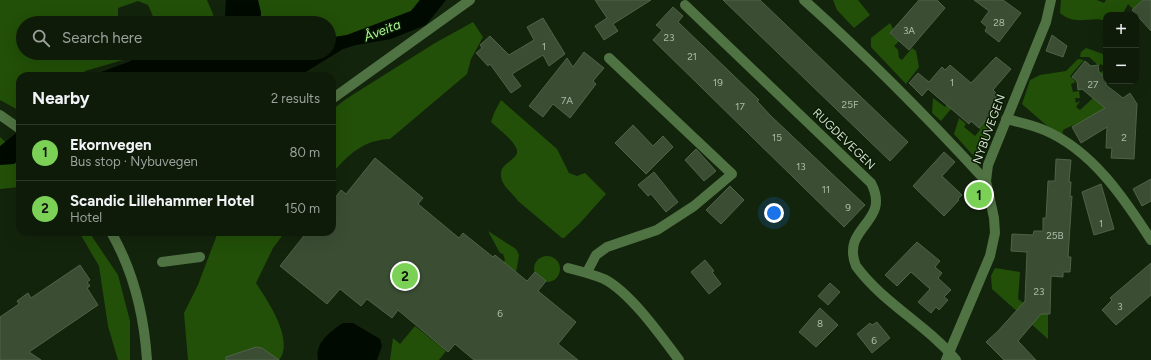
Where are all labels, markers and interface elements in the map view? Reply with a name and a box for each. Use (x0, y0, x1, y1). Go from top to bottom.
map controls (1103, 12, 1139, 84)
button: + (1103, 12, 1139, 48)
search box (16, 16, 336, 60)
water label: Åveita (360, 16, 403, 45)
house number: 28 (993, 16, 1005, 29)
house number: 3A (903, 24, 915, 37)
icon: search (30, 27, 52, 49)
text: Search here (62, 29, 142, 47)
house number: 23 (663, 31, 675, 44)
house number: 1 (542, 40, 546, 53)
button: − (1103, 48, 1139, 84)
house number: 21 (687, 50, 697, 63)
house number: 19 (713, 76, 723, 89)
house number: 1 (950, 76, 954, 89)
house number: 27 (1088, 78, 1099, 91)
text: Nearby (32, 88, 90, 108)
text: 2 results (271, 91, 320, 106)
street label: NYBUVEGEN (970, 92, 1008, 166)
house number: 7A (561, 94, 573, 107)
house number: 25F (842, 98, 859, 111)
house number: 17 (735, 100, 745, 113)
street label: RUGDEVEGEN (810, 106, 878, 172)
house number: 15 (772, 131, 782, 144)
house number: 2 (1121, 131, 1127, 144)
text: Ekornvegen (70, 136, 151, 154)
text: 1 (42, 145, 48, 160)
text: 80 m (289, 145, 320, 160)
text: Bus stop · Nybuvegen (70, 154, 198, 169)
house number: 13 (796, 160, 806, 173)
pin: 1 (966, 180, 992, 210)
house number: 11 (822, 183, 830, 196)
text: Scandic Lillehammer Hotel (70, 192, 254, 210)
text: 2 (41, 201, 49, 216)
text: 150 m (285, 201, 320, 216)
house number: 9 (845, 201, 851, 214)
your location (764, 203, 784, 223)
text: Hotel (70, 210, 102, 225)
house number: 1 (1099, 217, 1103, 230)
house number: 25B (1046, 229, 1064, 242)
pin: 2 (392, 261, 418, 291)
house number: 23 (1033, 285, 1045, 298)
house number: 3 (1117, 300, 1123, 313)
house number: 6 (497, 307, 503, 320)
house number: 8 (817, 317, 823, 330)
house number: 6 (871, 334, 877, 347)

